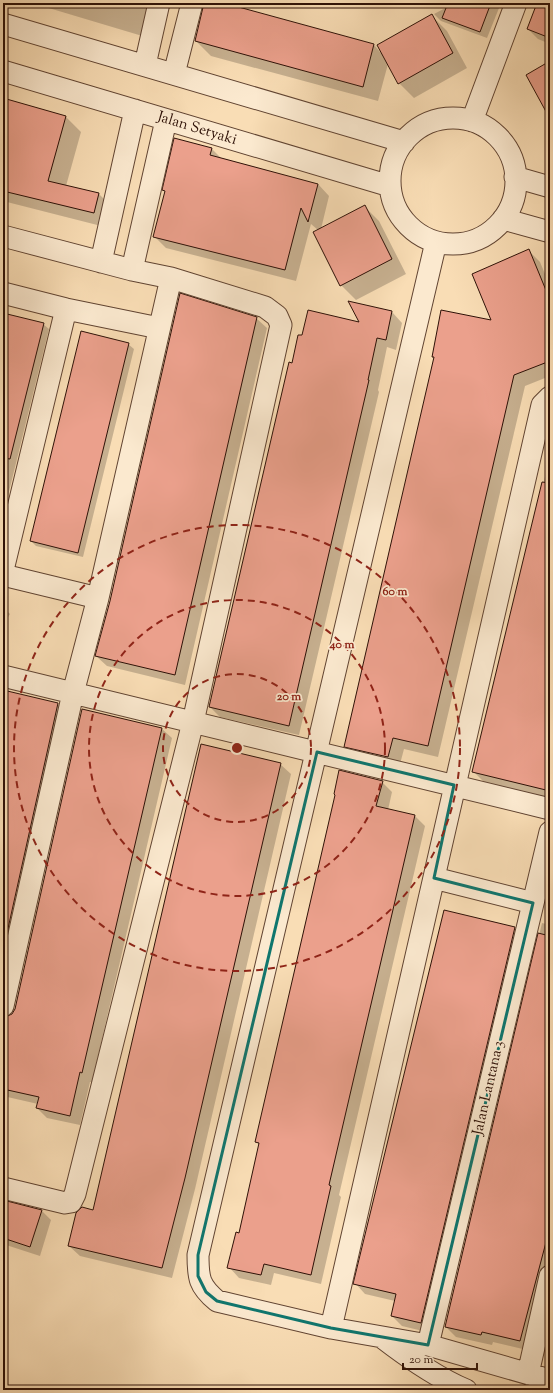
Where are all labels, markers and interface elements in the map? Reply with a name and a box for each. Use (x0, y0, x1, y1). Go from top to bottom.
street label: Jalan Setyaki (154, 107, 239, 151)
text: 60 m (383, 583, 407, 601)
text: 40 m (329, 636, 354, 654)
text: 20 m (277, 688, 301, 706)
centre of rings (230, 741, 244, 755)
street label: Jalan Lantana 3 (468, 1039, 510, 1138)
scale bar (403, 1345, 477, 1371)
text: 20 m (409, 1351, 434, 1369)

